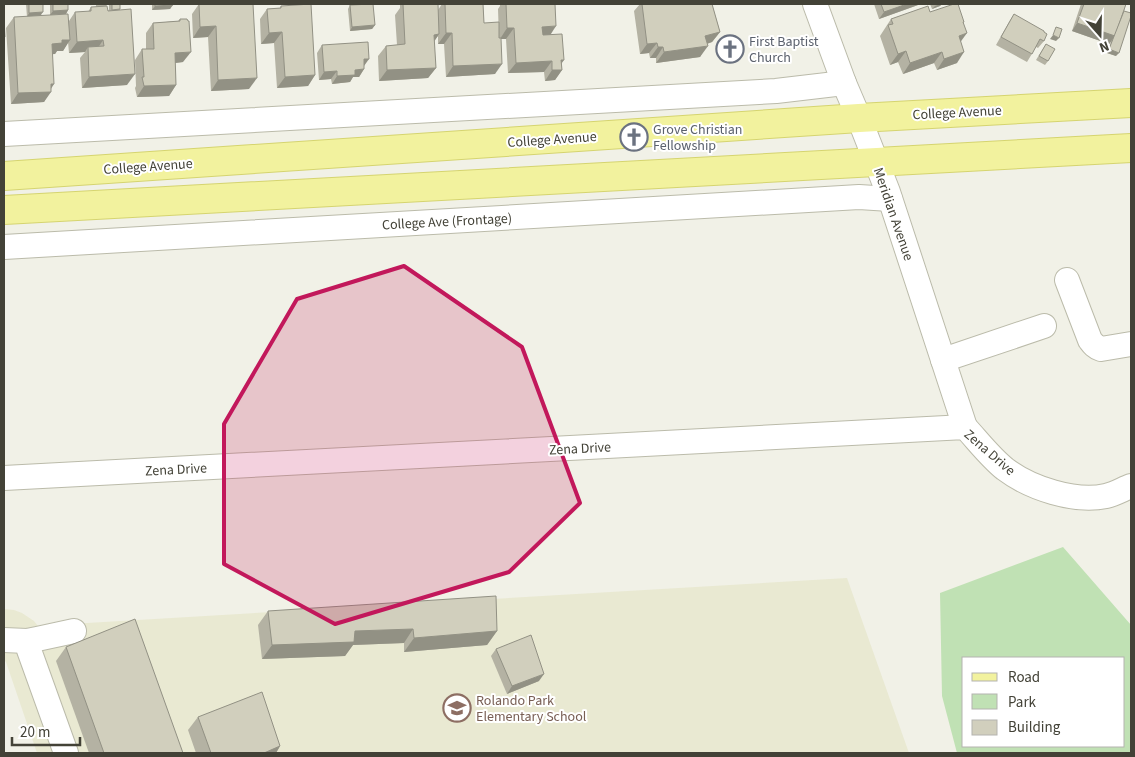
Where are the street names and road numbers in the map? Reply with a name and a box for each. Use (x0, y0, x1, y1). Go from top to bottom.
street label: College Avenue (912, 101, 1002, 125)
street label: College Avenue (507, 127, 597, 153)
street label: College Avenue (103, 154, 193, 180)
street label: Meridian Avenue (868, 165, 918, 264)
street label: College Ave (Frontage) (381, 209, 513, 235)
street label: Zena Drive (959, 425, 1019, 481)
street label: Zena Drive (549, 437, 612, 461)
street label: Zena Drive (145, 458, 208, 482)

